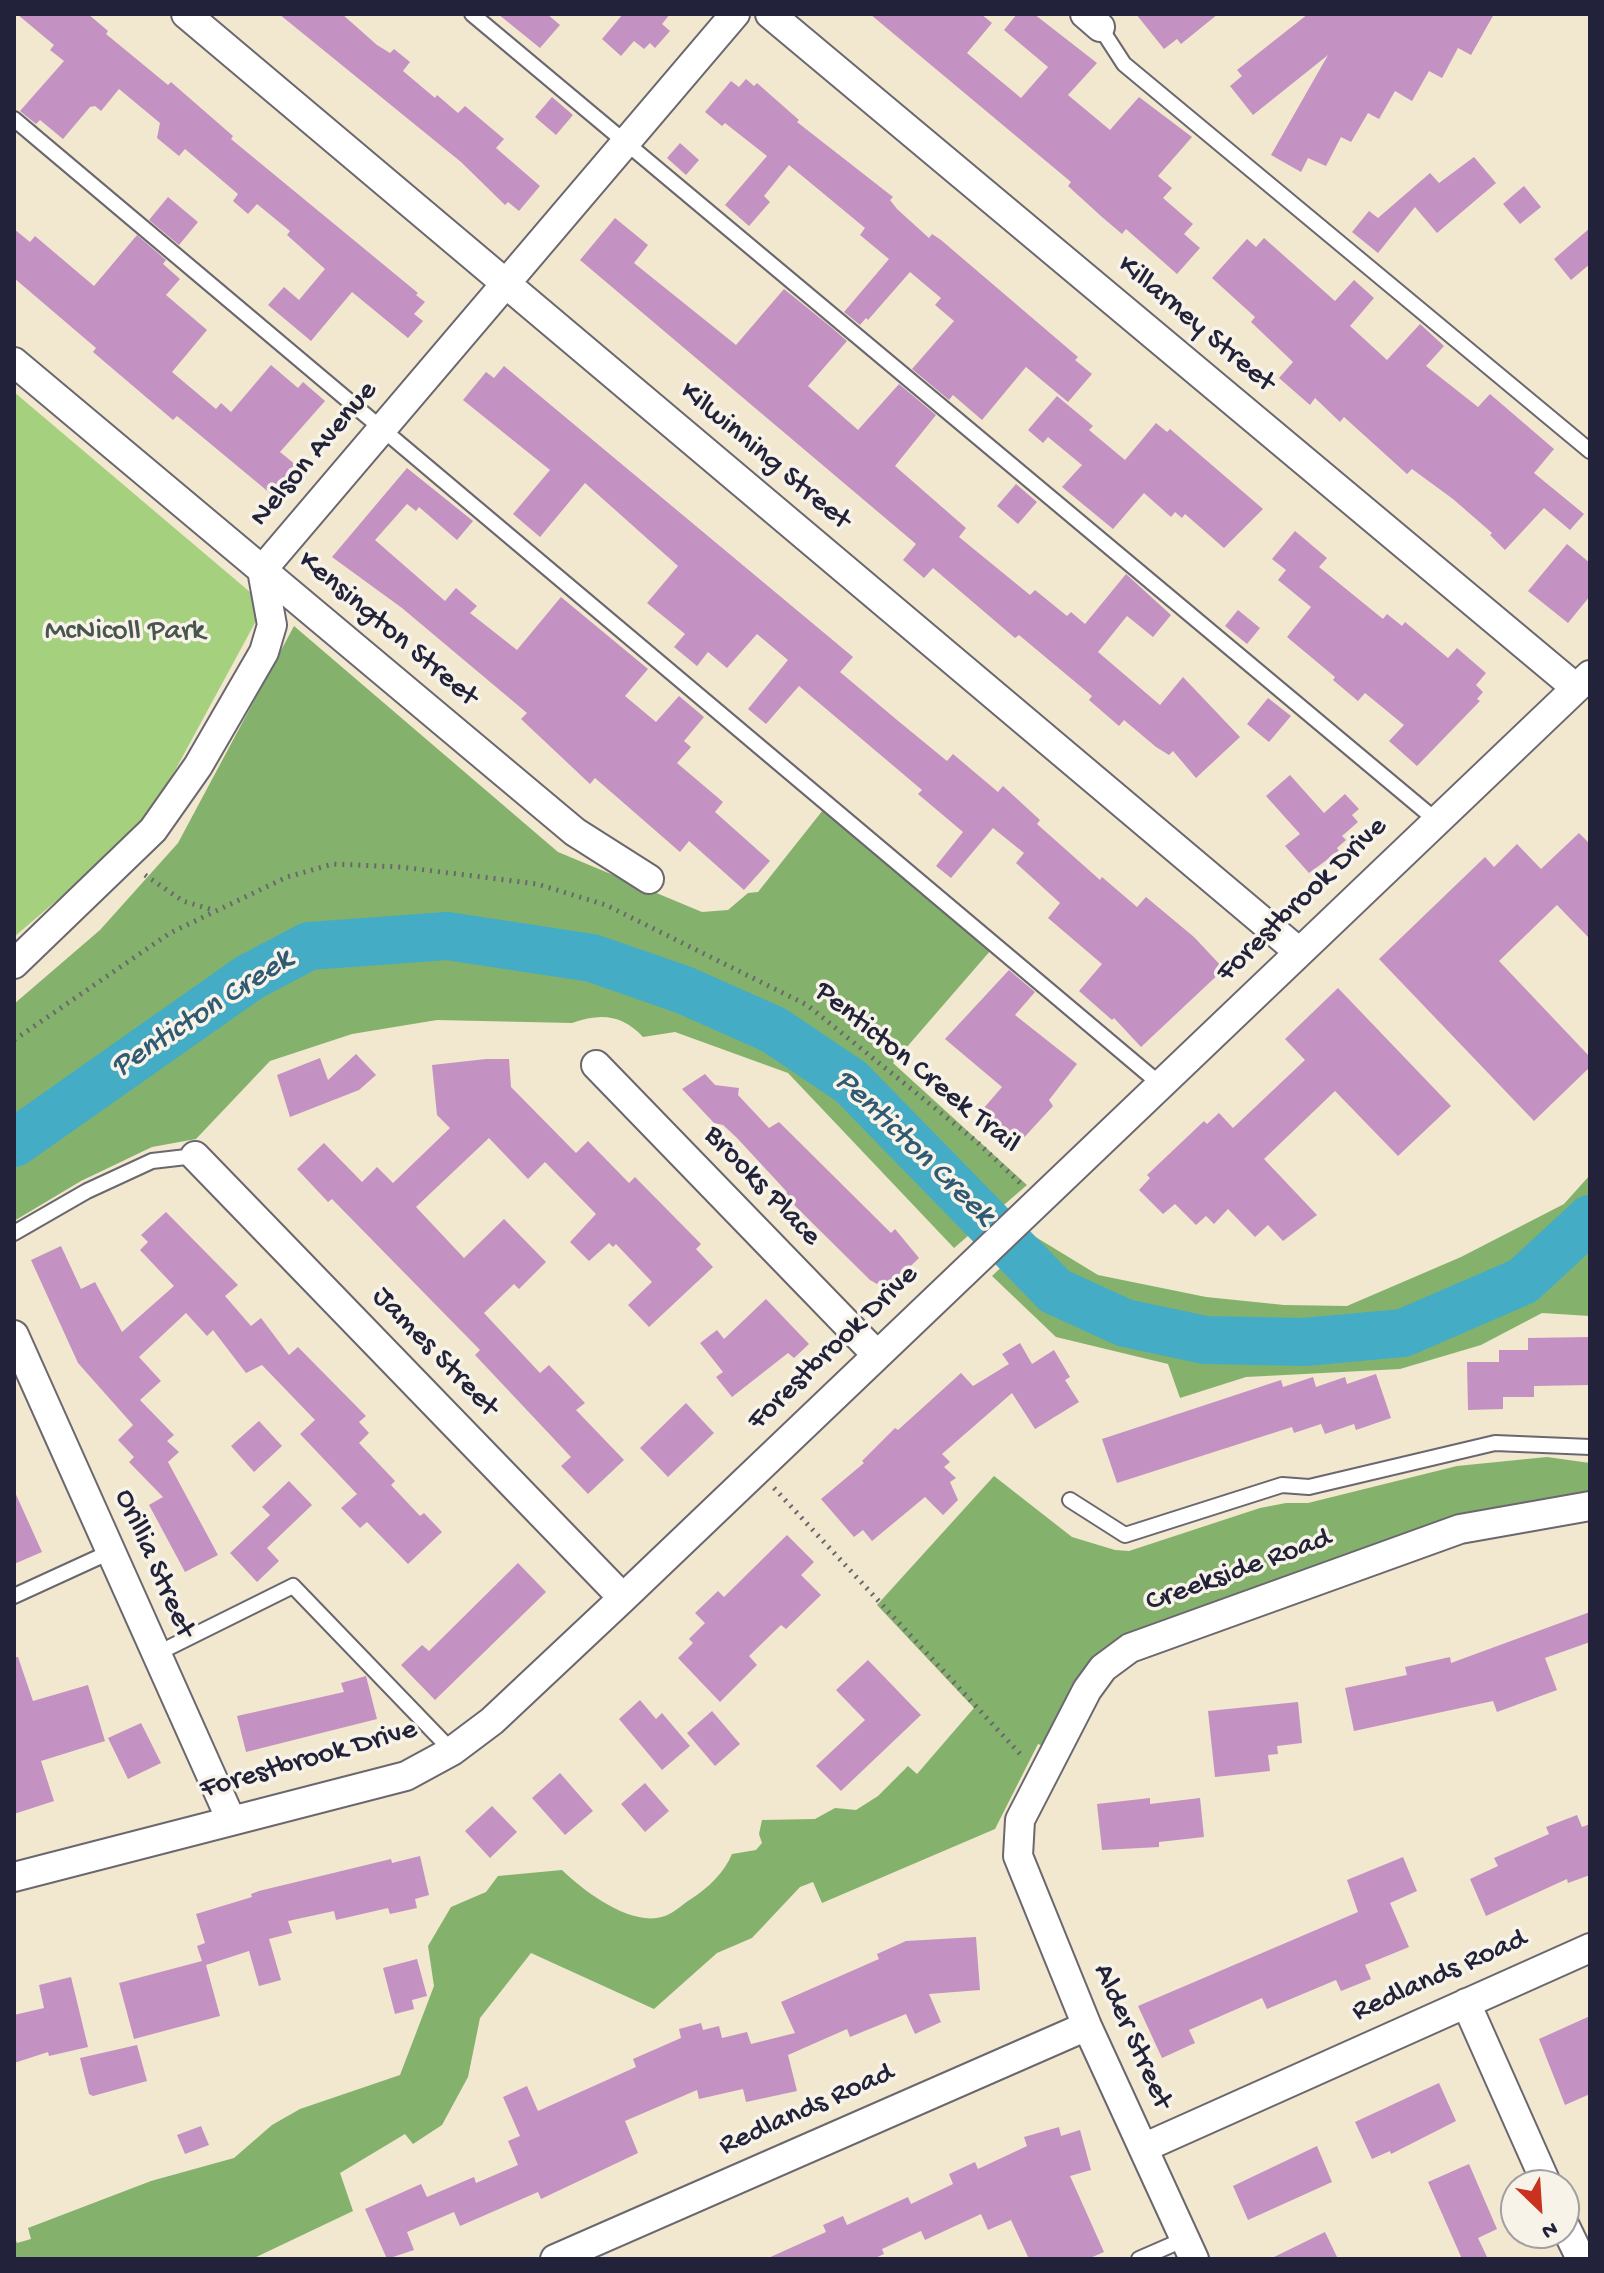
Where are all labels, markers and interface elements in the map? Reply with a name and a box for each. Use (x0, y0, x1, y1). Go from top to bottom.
street label: Killarney Street (1109, 249, 1281, 401)
street label: Nelson Avenue (243, 375, 387, 535)
street label: Kilwinning Street (671, 375, 857, 539)
street label: Kensington Street (290, 544, 484, 716)
park label: McNicoll Park (45, 615, 205, 651)
street label: Forestbrook Drive (1210, 810, 1396, 992)
water label: Penticton Creek (105, 942, 301, 1088)
street label: Penticton Creek Trail (806, 975, 1026, 1163)
water label: Penticton Creek (825, 1063, 1001, 1235)
street label: Brooks Place (695, 1119, 827, 1255)
street label: Forestbrook Drive (741, 1258, 927, 1440)
street label: James Street (363, 1280, 505, 1426)
street label: Orillia Street (104, 1484, 202, 1644)
street label: Creekside Road (1141, 1522, 1337, 1622)
street label: Forestbrook Drive (196, 1713, 422, 1809)
street label: Redlands Road (1347, 1922, 1533, 2032)
street label: Alder Street (1083, 1959, 1179, 2115)
street label: Redlands Road (714, 2056, 900, 2166)
north arrow (1500, 2169, 1580, 2249)
text: N (1537, 2214, 1561, 2244)

